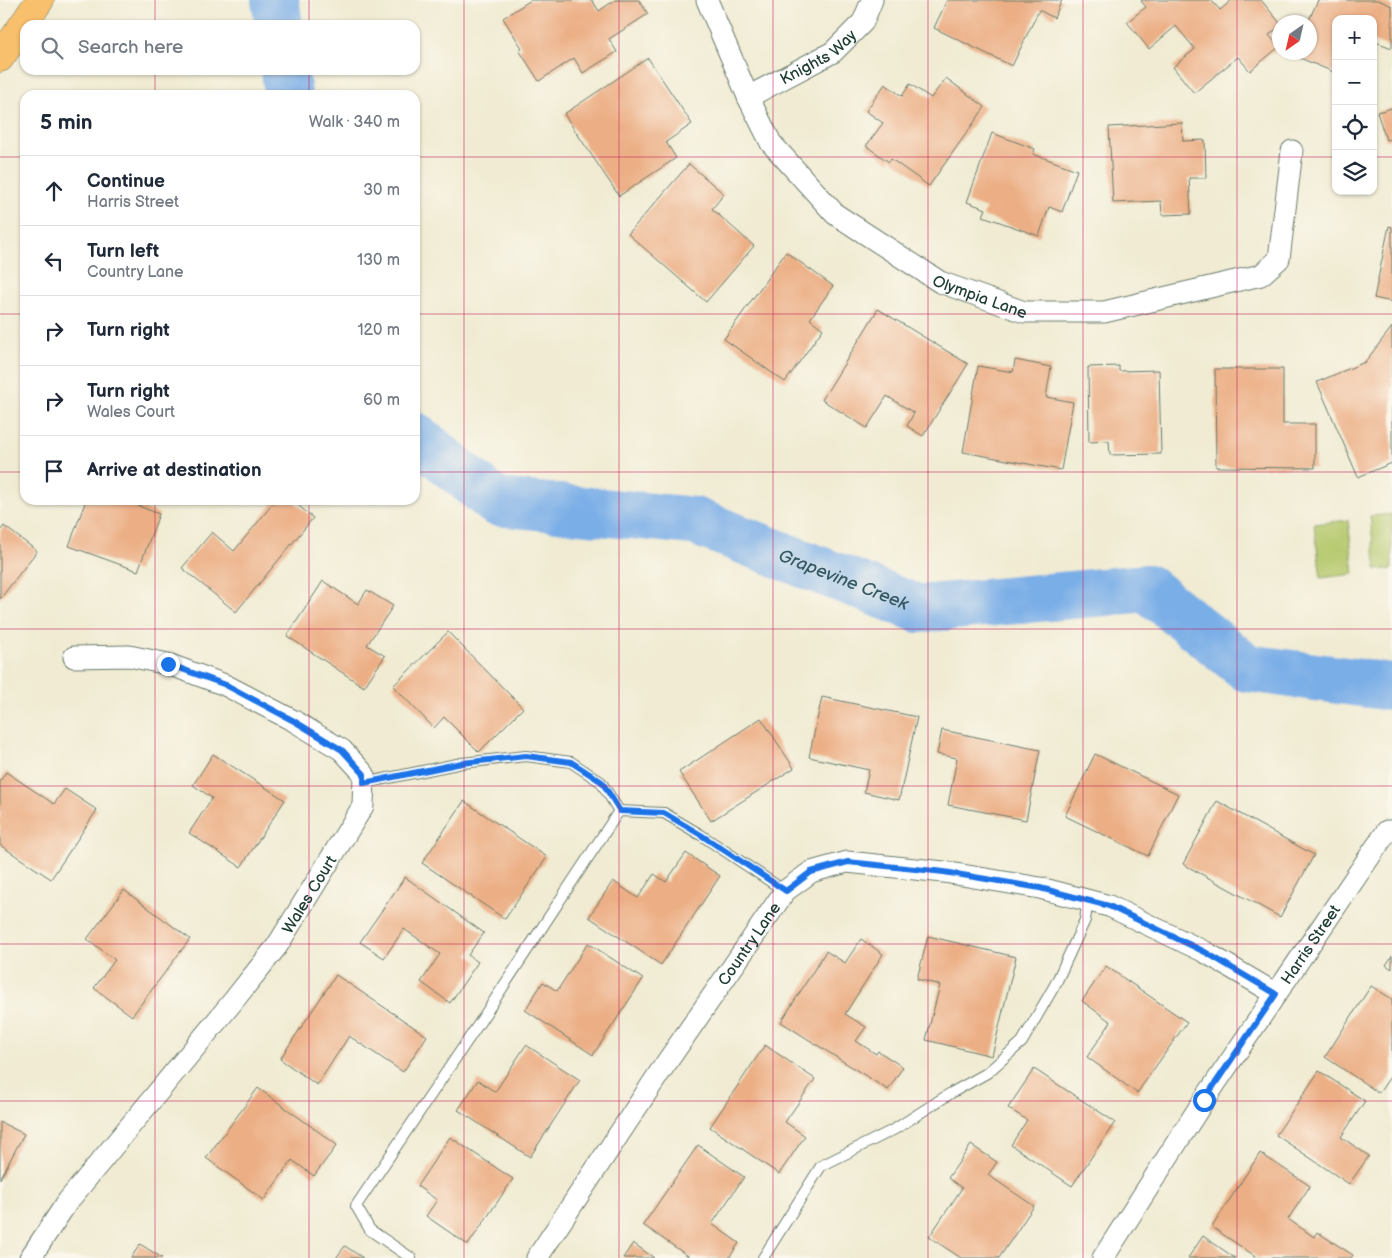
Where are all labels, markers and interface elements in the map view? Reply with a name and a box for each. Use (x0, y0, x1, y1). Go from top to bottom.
north arrow (1272, 15, 1317, 60)
map controls (1332, 15, 1377, 195)
button: + (1332, 15, 1377, 60)
search box (20, 20, 420, 75)
street label: Knights Way (777, 26, 862, 89)
icon: search (38, 34, 66, 62)
text: Search here (78, 36, 183, 59)
button: − (1332, 60, 1377, 105)
button: locate (1332, 105, 1377, 150)
text: 5 min (40, 110, 93, 135)
text: Walk · 340 m (309, 113, 400, 132)
button: layers (1332, 150, 1377, 195)
text: Continue (87, 170, 165, 193)
icon: ahead (40, 177, 68, 205)
text: 30 m (363, 181, 400, 200)
text: Harris Street (87, 193, 179, 212)
text: Turn left (87, 240, 159, 263)
icon: left (40, 247, 68, 275)
text: 130 m (357, 251, 400, 270)
text: Country Lane (87, 263, 184, 282)
street label: Olympia Lane (928, 272, 1030, 323)
icon: right (40, 317, 68, 345)
text: Turn right (87, 319, 170, 342)
text: 120 m (357, 321, 400, 340)
text: Turn right (87, 380, 170, 403)
icon: right (40, 387, 68, 415)
text: 60 m (363, 391, 400, 410)
text: Wales Court (87, 403, 175, 422)
icon: arrive (40, 457, 68, 485)
text: Arrive at destination (87, 459, 262, 482)
water label: Grapevine Creek (775, 545, 912, 615)
route end (157, 653, 180, 676)
street label: Wales Court (279, 852, 341, 938)
street label: Country Lane (715, 899, 785, 990)
street label: Harris Street (1278, 902, 1345, 988)
route start (1193, 1089, 1216, 1112)

